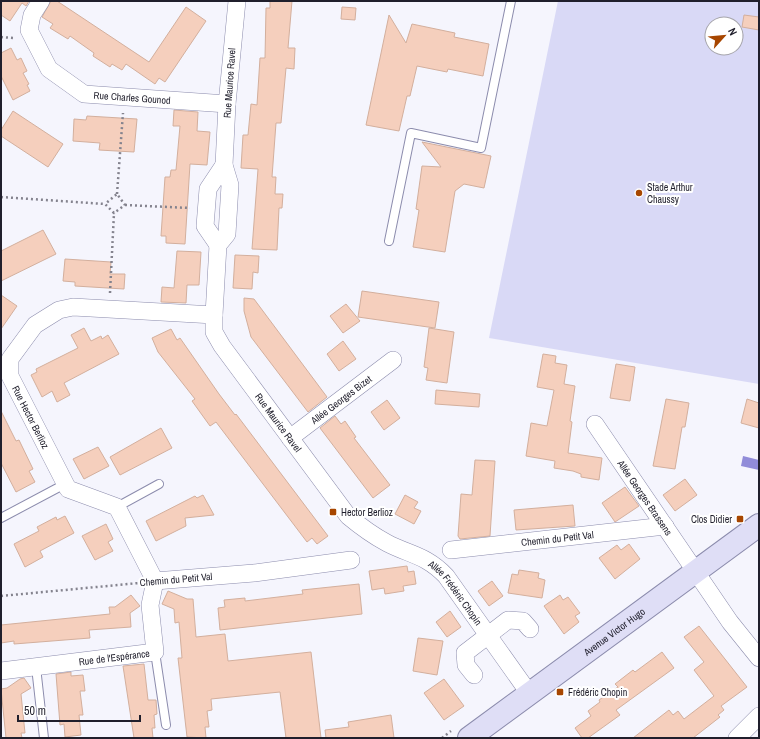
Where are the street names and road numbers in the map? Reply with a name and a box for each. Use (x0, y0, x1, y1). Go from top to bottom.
street label: Rue Maurice Ravel (221, 47, 238, 118)
street label: Rue Charles Gounod (93, 89, 171, 107)
street label: Allée Georges Bizet (307, 372, 375, 428)
street label: Rue Hector Berlioz (9, 383, 52, 451)
street label: Rue Maurice Ravel (252, 391, 304, 455)
street label: Allée Georges Brassens (614, 457, 675, 538)
street label: Chemin du Petit Val (520, 528, 594, 549)
street label: Allée Frédéric Chopin (425, 557, 485, 628)
street label: Chemin du Petit Val (139, 570, 213, 589)
street label: Avenue Victor Hugo (580, 605, 648, 659)
street label: Rue de l'Espérance (78, 647, 151, 668)

